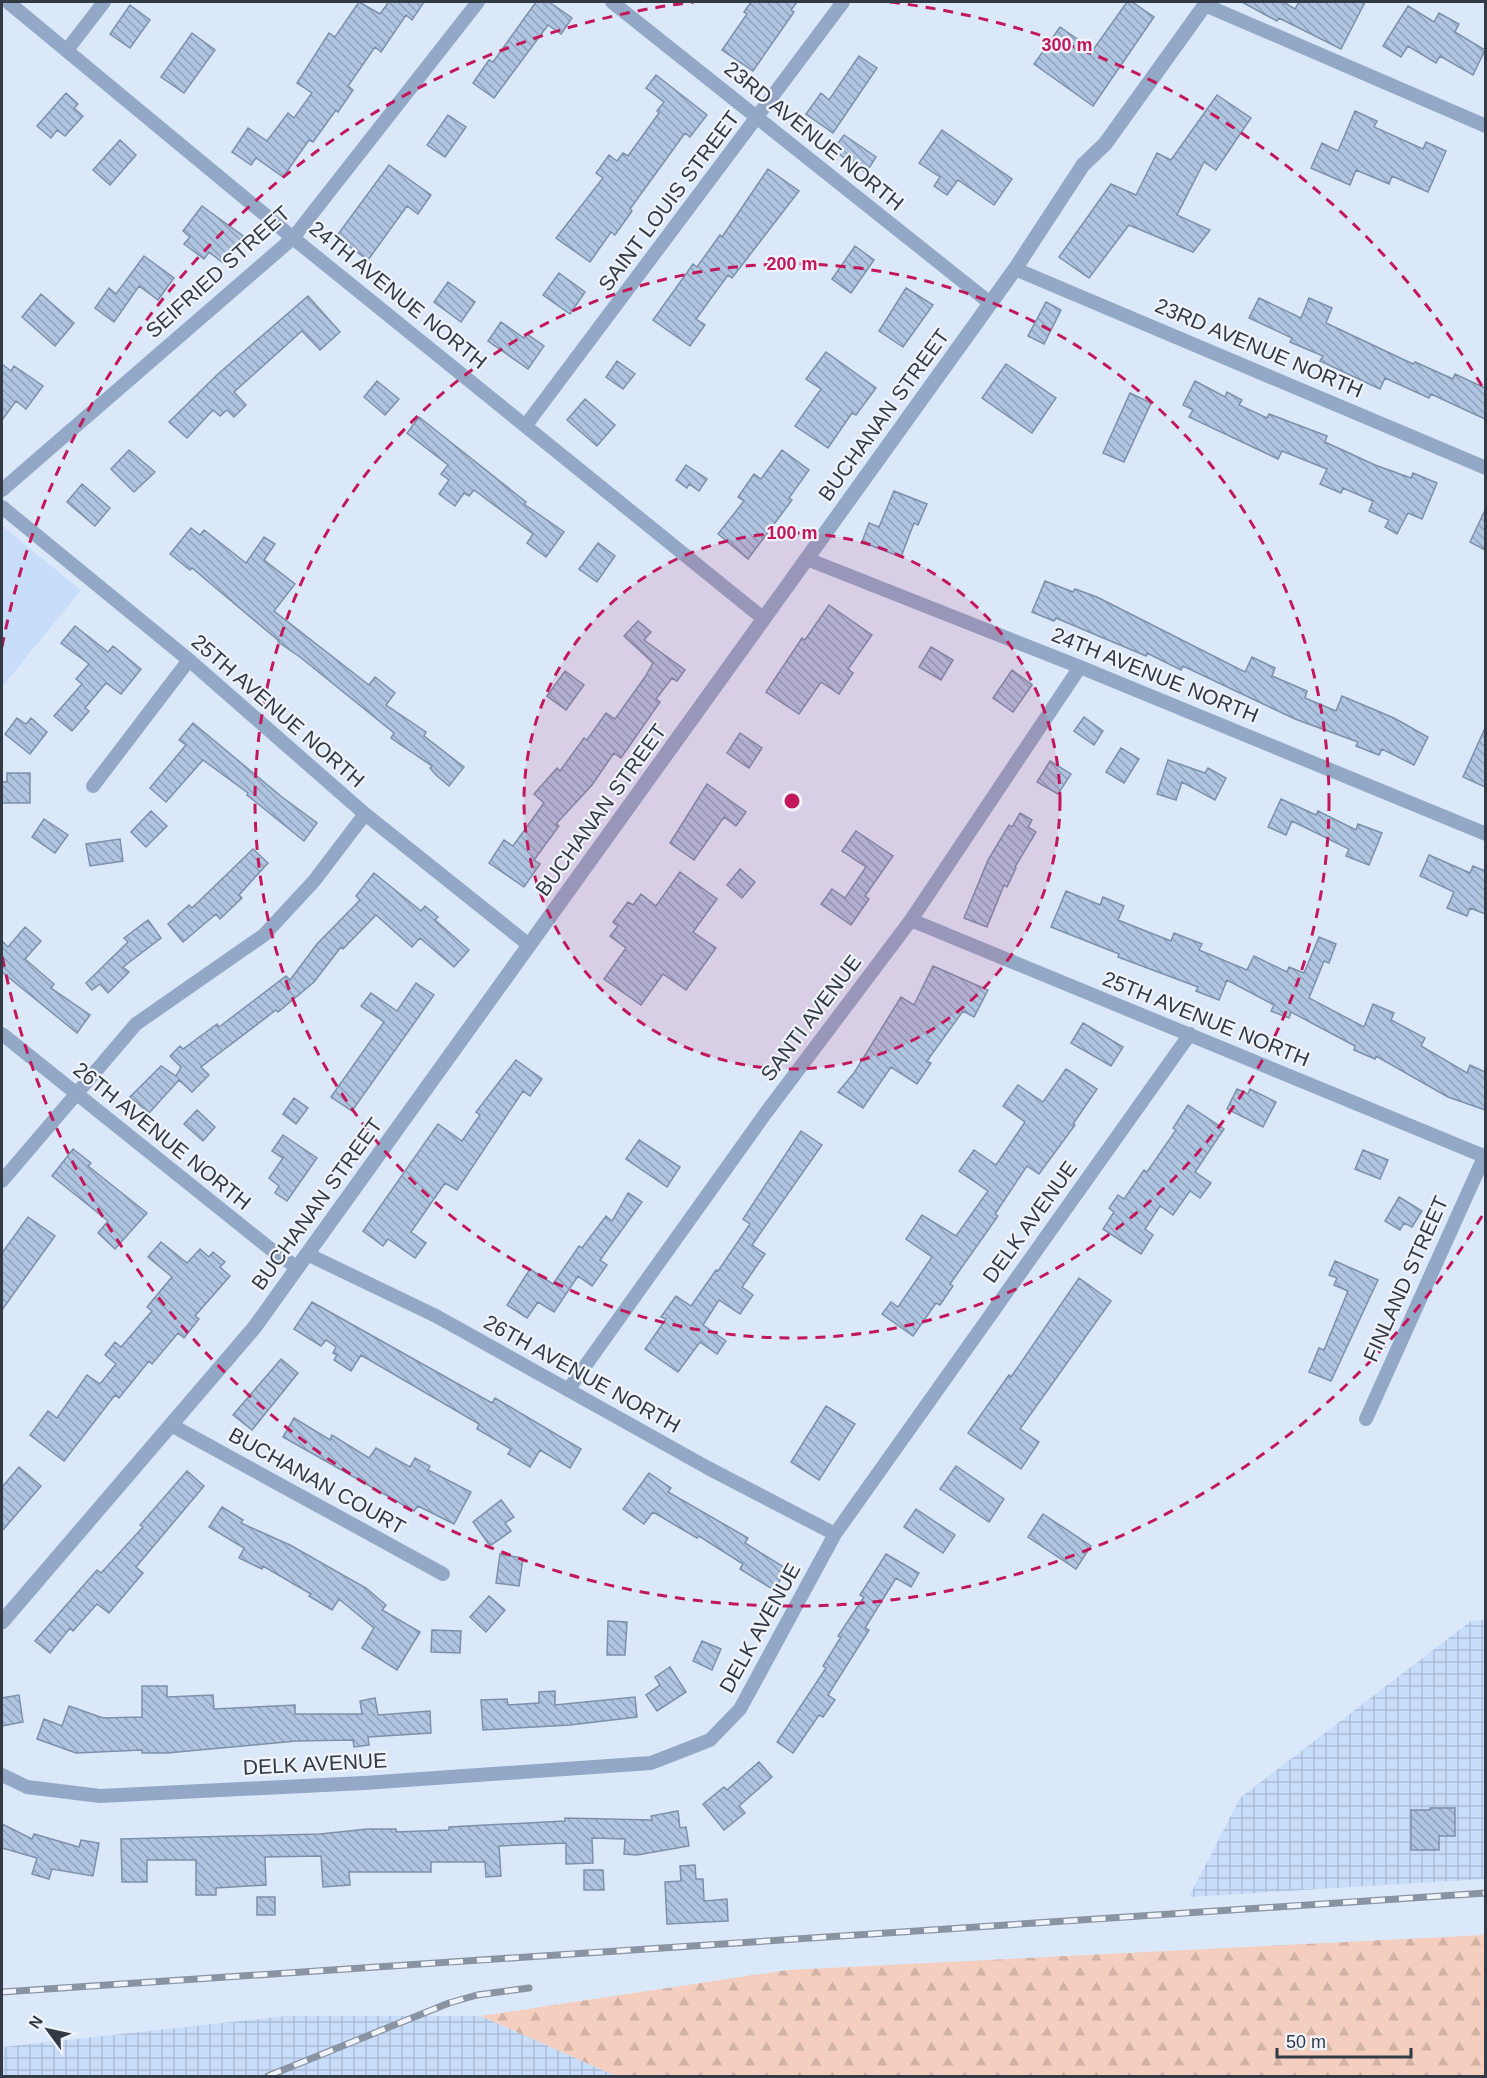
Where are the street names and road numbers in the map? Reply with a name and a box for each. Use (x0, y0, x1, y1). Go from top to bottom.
street label: 23RD AVENUE NORTH (720, 56, 908, 215)
street label: SAINT LOUIS STREET (594, 106, 744, 295)
street label: SEIFRIED STREET (141, 201, 294, 342)
street label: 24TH AVENUE NORTH (305, 216, 491, 373)
street label: 23RD AVENUE NORTH (1152, 293, 1366, 402)
street label: BUCHANAN STREET (814, 324, 954, 505)
street label: 24TH AVENUE NORTH (1048, 622, 1262, 727)
street label: 25TH AVENUE NORTH (187, 629, 369, 792)
street label: BUCHANAN STREET (531, 719, 671, 900)
street label: SANTI AVENUE (756, 950, 865, 1085)
street label: 25TH AVENUE NORTH (1099, 966, 1313, 1071)
street label: 26TH AVENUE NORTH (69, 1057, 255, 1214)
street label: BUCHANAN STREET (247, 1113, 387, 1294)
street label: DELK AVENUE (978, 1157, 1081, 1287)
street label: FINLAND STREET (1359, 1192, 1452, 1365)
street label: 26TH AVENUE NORTH (480, 1310, 684, 1437)
street label: BUCHANAN COURT (225, 1423, 410, 1539)
street label: DELK AVENUE (715, 1559, 805, 1696)
street label: DELK AVENUE (242, 1748, 388, 1779)

